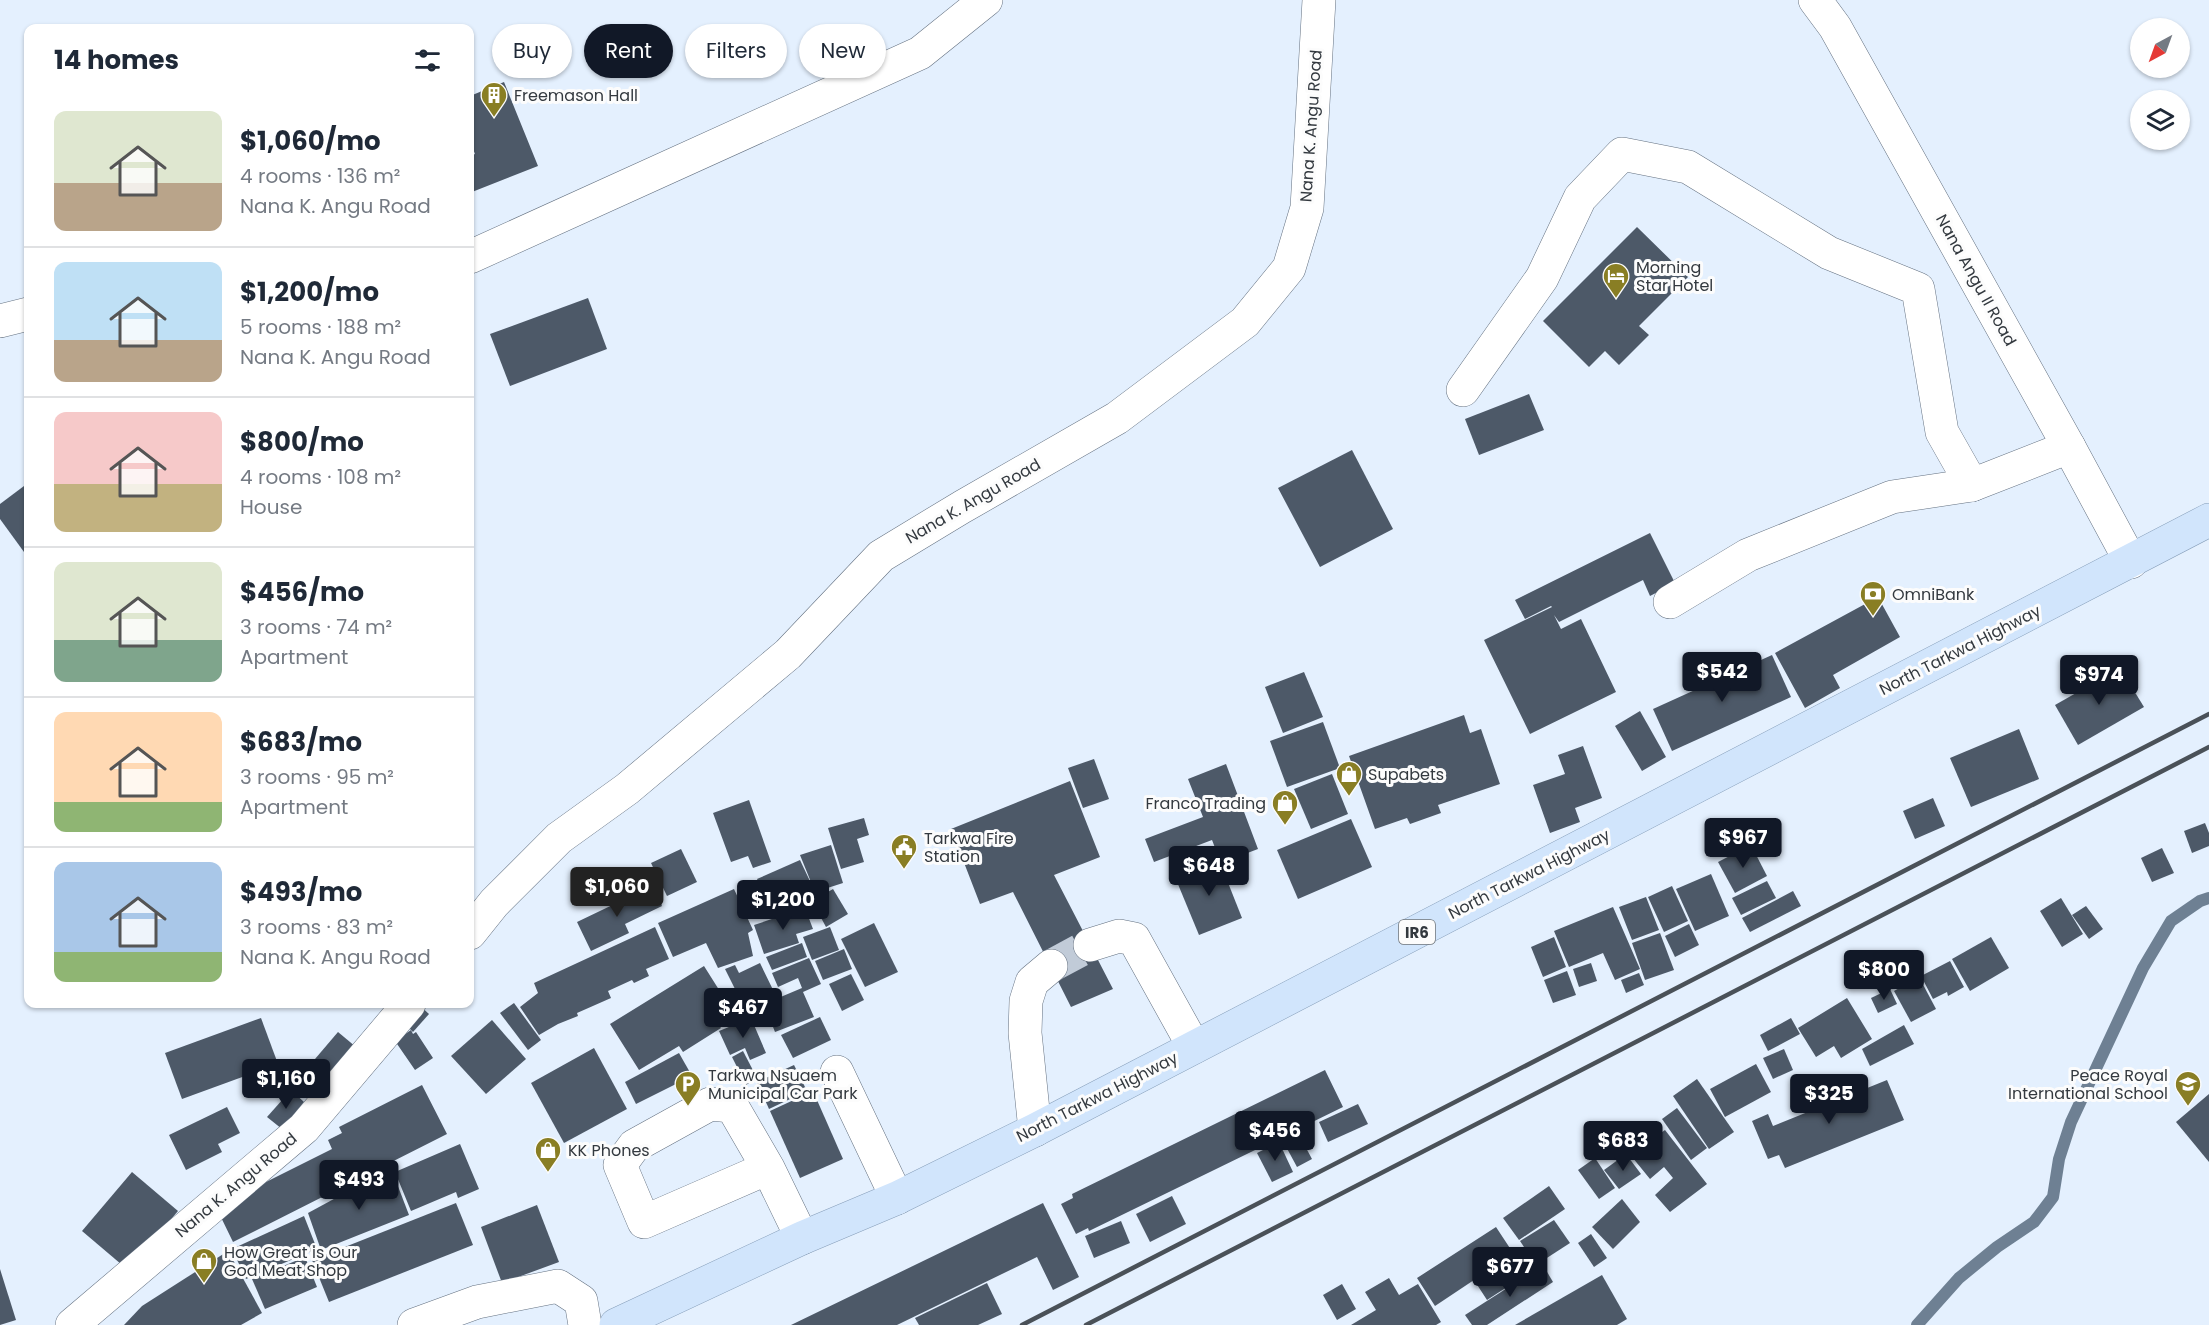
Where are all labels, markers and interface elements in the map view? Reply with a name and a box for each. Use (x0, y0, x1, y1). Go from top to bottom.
north arrow (2130, 18, 2190, 78)
map controls (2130, 18, 2190, 150)
chip: Buy (492, 24, 572, 78)
chip: Rent (584, 24, 673, 78)
chip: Filters (685, 24, 787, 78)
chip: New (799, 24, 886, 78)
text: 14 homes (54, 42, 179, 78)
icon: filters (411, 44, 444, 77)
street label: Nana K. Angu Road (1294, 49, 1328, 203)
building icon: Freemason Hall (479, 80, 509, 118)
place label: Freemason Hall (514, 84, 638, 107)
button: layers (2130, 90, 2190, 150)
text: $1,060/mo (240, 123, 381, 159)
icon: home (102, 135, 174, 207)
text: 4 rooms · 136 m² (240, 162, 400, 190)
text: Nana K. Angu Road (240, 192, 431, 220)
street label: Nana Angu II Road (1930, 210, 2022, 350)
place label: Morning Star Hotel (1636, 256, 1713, 297)
hotel icon: Morning Star Hotel (1601, 261, 1631, 299)
text: $1,200/mo (240, 274, 379, 310)
icon: home (102, 286, 174, 358)
text: 5 rooms · 188 m² (240, 313, 401, 341)
text: Nana K. Angu Road (240, 343, 431, 371)
text: $800/mo (240, 424, 364, 460)
icon: home (102, 436, 174, 508)
street label: Nana K. Angu Road (901, 453, 1045, 549)
text: 4 rooms · 108 m² (240, 463, 401, 491)
text: House (240, 493, 302, 521)
text: $456/mo (240, 574, 364, 610)
bank icon: OmniBank (1858, 579, 1888, 617)
place label: OmniBank (1892, 583, 1975, 606)
icon: home (102, 586, 174, 658)
street label: North Tarkwa Highway (1875, 599, 2045, 701)
text: 3 rooms · 74 m² (240, 613, 392, 641)
text: Apartment (240, 643, 348, 671)
pin: $542 (1686, 652, 1758, 703)
pin: $974 (2063, 655, 2135, 706)
text: $542 (1696, 657, 1748, 685)
text: $974 (2074, 660, 2124, 688)
text: $683/mo (240, 724, 362, 760)
icon: home (102, 736, 174, 808)
shop icon: Supabets (1334, 759, 1364, 797)
text: 3 rooms · 95 m² (240, 763, 394, 791)
place label: Supabets (1368, 763, 1444, 786)
shop icon: Franco Trading (1270, 788, 1300, 826)
place label: Franco Trading (1145, 792, 1266, 815)
text: Apartment (240, 793, 348, 821)
pin: $967 (1707, 818, 1779, 869)
street label: North Tarkwa Highway (1444, 823, 1614, 925)
text: $967 (1719, 823, 1767, 851)
place label: Tarkwa Fire Station (924, 827, 1014, 868)
public building icon: Tarkwa Fire Station (889, 832, 919, 870)
pin: $648 (1173, 846, 1245, 897)
text: $648 (1183, 851, 1235, 879)
pin: $1,060 (568, 867, 666, 918)
text: $1,060 (584, 872, 650, 900)
text: $493/mo (240, 874, 362, 910)
pin: $1,200 (734, 880, 832, 931)
text: $1,200 (751, 885, 815, 913)
icon: home (102, 886, 174, 958)
text: 3 rooms · 83 m² (240, 913, 393, 941)
road number: IR6 (1399, 920, 1435, 944)
text: Nana K. Angu Road (240, 943, 431, 971)
pin: $800 (1848, 950, 1920, 1001)
text: $800 (1858, 955, 1910, 983)
pin: $467 (707, 988, 779, 1039)
text: $467 (718, 993, 768, 1021)
street label: North Tarkwa Highway (1012, 1046, 1182, 1148)
pin: $1,160 (237, 1059, 335, 1110)
text: $1,160 (256, 1064, 316, 1092)
place label: Tarkwa Nsuaem Municipal Car Park (708, 1064, 858, 1105)
place label: Peace Royal International School (2008, 1064, 2168, 1105)
parking icon: Tarkwa Nsuaem Municipal Car Park (673, 1069, 703, 1107)
school or university icon: Peace Royal International School (2173, 1069, 2203, 1107)
pin: $325 (1793, 1074, 1865, 1125)
text: $325 (1804, 1079, 1854, 1107)
pin: $456 (1239, 1111, 1311, 1162)
text: $456 (1249, 1116, 1301, 1144)
pin: $683 (1587, 1121, 1659, 1172)
text: $683 (1598, 1126, 1648, 1154)
street label: Nana K. Angu Road (170, 1127, 302, 1243)
shop icon: KK Phones (533, 1135, 563, 1173)
place label: KK Phones (568, 1139, 650, 1162)
pin: $493 (323, 1160, 395, 1211)
text: $493 (333, 1165, 385, 1193)
place label: How Great is Our God Meat Shop (224, 1241, 357, 1282)
shop icon: How Great is Our God Meat Shop (189, 1246, 219, 1284)
pin: $677 (1474, 1247, 1546, 1298)
text: $677 (1486, 1252, 1534, 1280)

